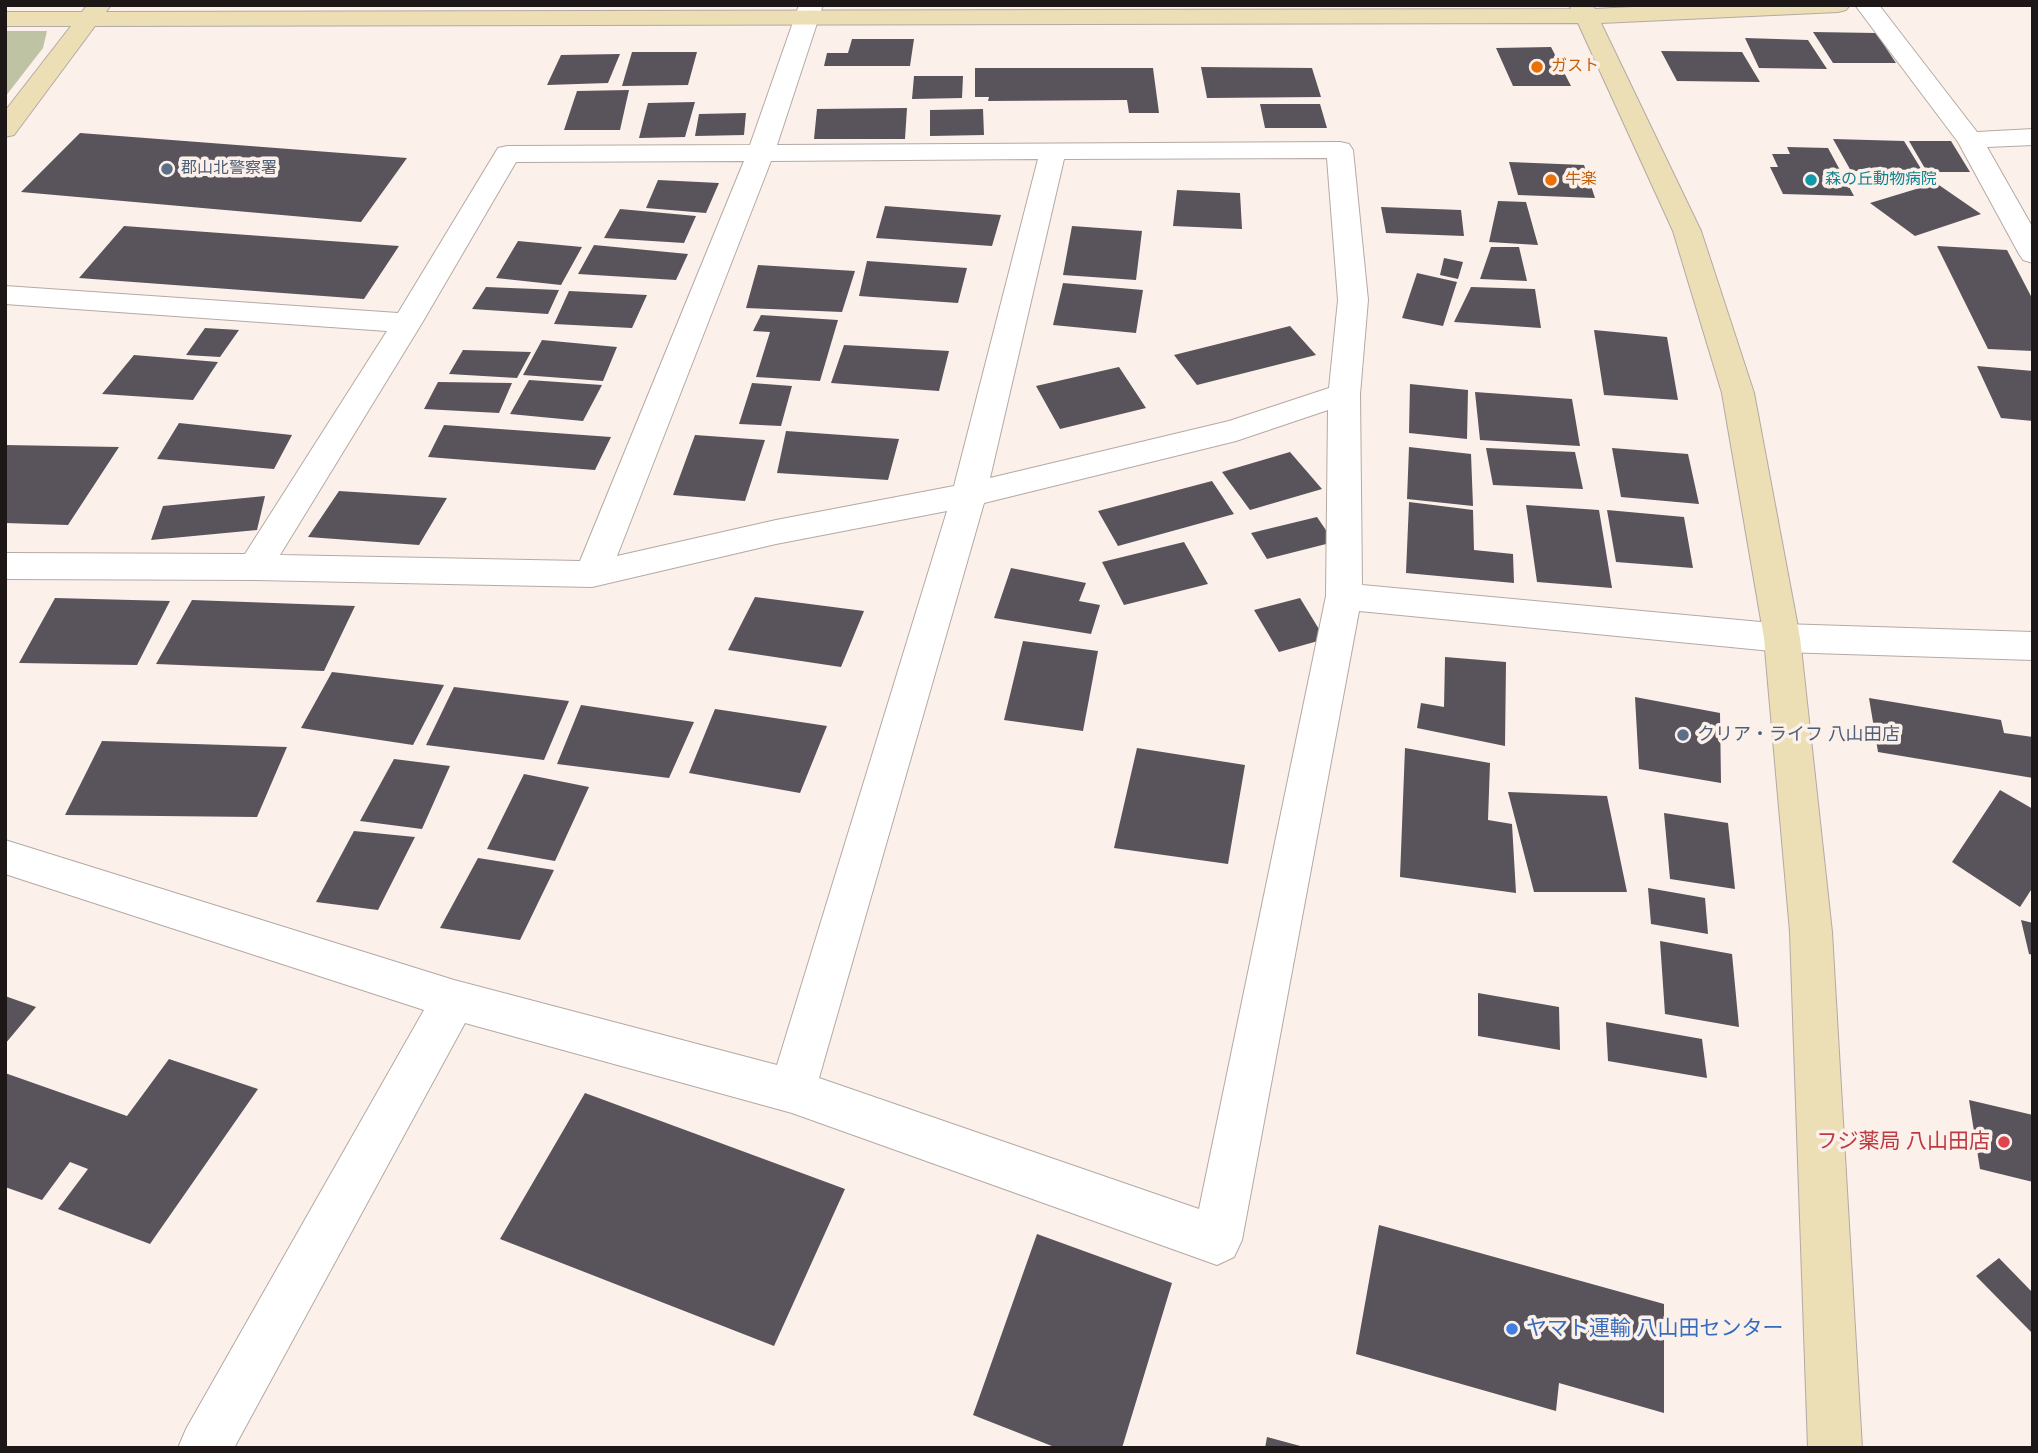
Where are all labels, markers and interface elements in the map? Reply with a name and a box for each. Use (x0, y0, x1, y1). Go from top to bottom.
place label: ガスト (1551, 57, 1599, 77)
marker: ガスト (1529, 59, 1545, 75)
place label: 郡山北警察署 (181, 159, 277, 179)
marker: 郡山北警察署 (159, 161, 175, 177)
place label: 牛楽 (1565, 170, 1597, 190)
place label: 森の丘動物病院 (1825, 170, 1937, 190)
marker: 牛楽 (1543, 172, 1559, 188)
marker: 森の丘動物病院 (1803, 172, 1819, 188)
place label: クリア・ライフ 八山田店 (1697, 724, 1900, 746)
marker: クリア・ライフ 八山田店 (1675, 727, 1691, 743)
place label: フジ薬局 八山田店 (1816, 1129, 1990, 1155)
marker: フジ薬局 八山田店 (1996, 1134, 2012, 1150)
place label: ヤマト運輸 八山田センター (1526, 1316, 1784, 1342)
marker: ヤマト運輸 八山田センター (1504, 1321, 1520, 1337)

